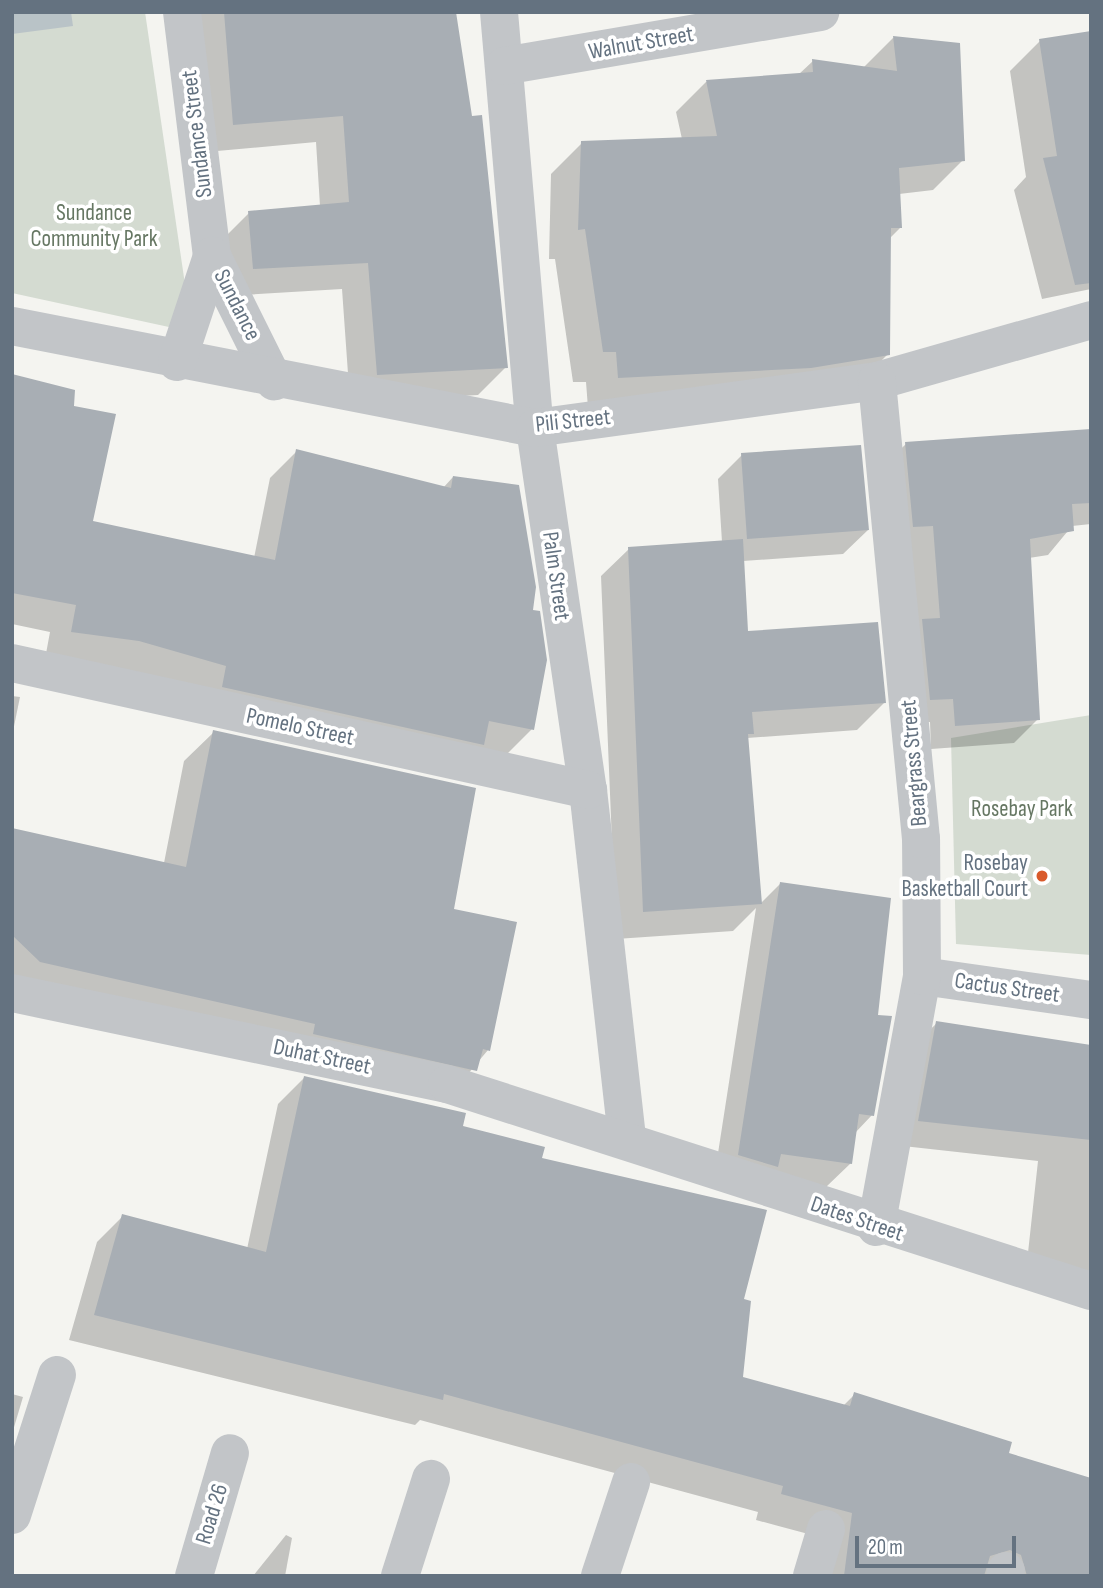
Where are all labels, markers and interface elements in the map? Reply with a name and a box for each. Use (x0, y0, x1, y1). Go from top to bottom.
street label: Walnut Street (586, 20, 696, 66)
street label: Sundance Street (175, 69, 219, 199)
park label: Sundance Community Park (30, 199, 158, 253)
street label: Sundance (207, 265, 267, 345)
street label: Pili Street (534, 403, 612, 439)
street label: Palm Street (536, 530, 576, 622)
street label: Beargrass Street (895, 699, 933, 827)
street label: Pomelo Street (244, 702, 356, 752)
park label: Rosebay Park (971, 795, 1073, 823)
place label: Rosebay Basketball Court (901, 849, 1028, 903)
marker: Rosebay Basketball Court (1034, 868, 1050, 884)
street label: Cactus Street (953, 967, 1061, 1009)
street label: Duhat Street (271, 1033, 373, 1081)
street label: Dates Street (807, 1190, 907, 1248)
street label: Road 26 (190, 1481, 234, 1547)
scale bar (858, 1522, 1019, 1566)
text: 20 m (868, 1535, 903, 1560)

